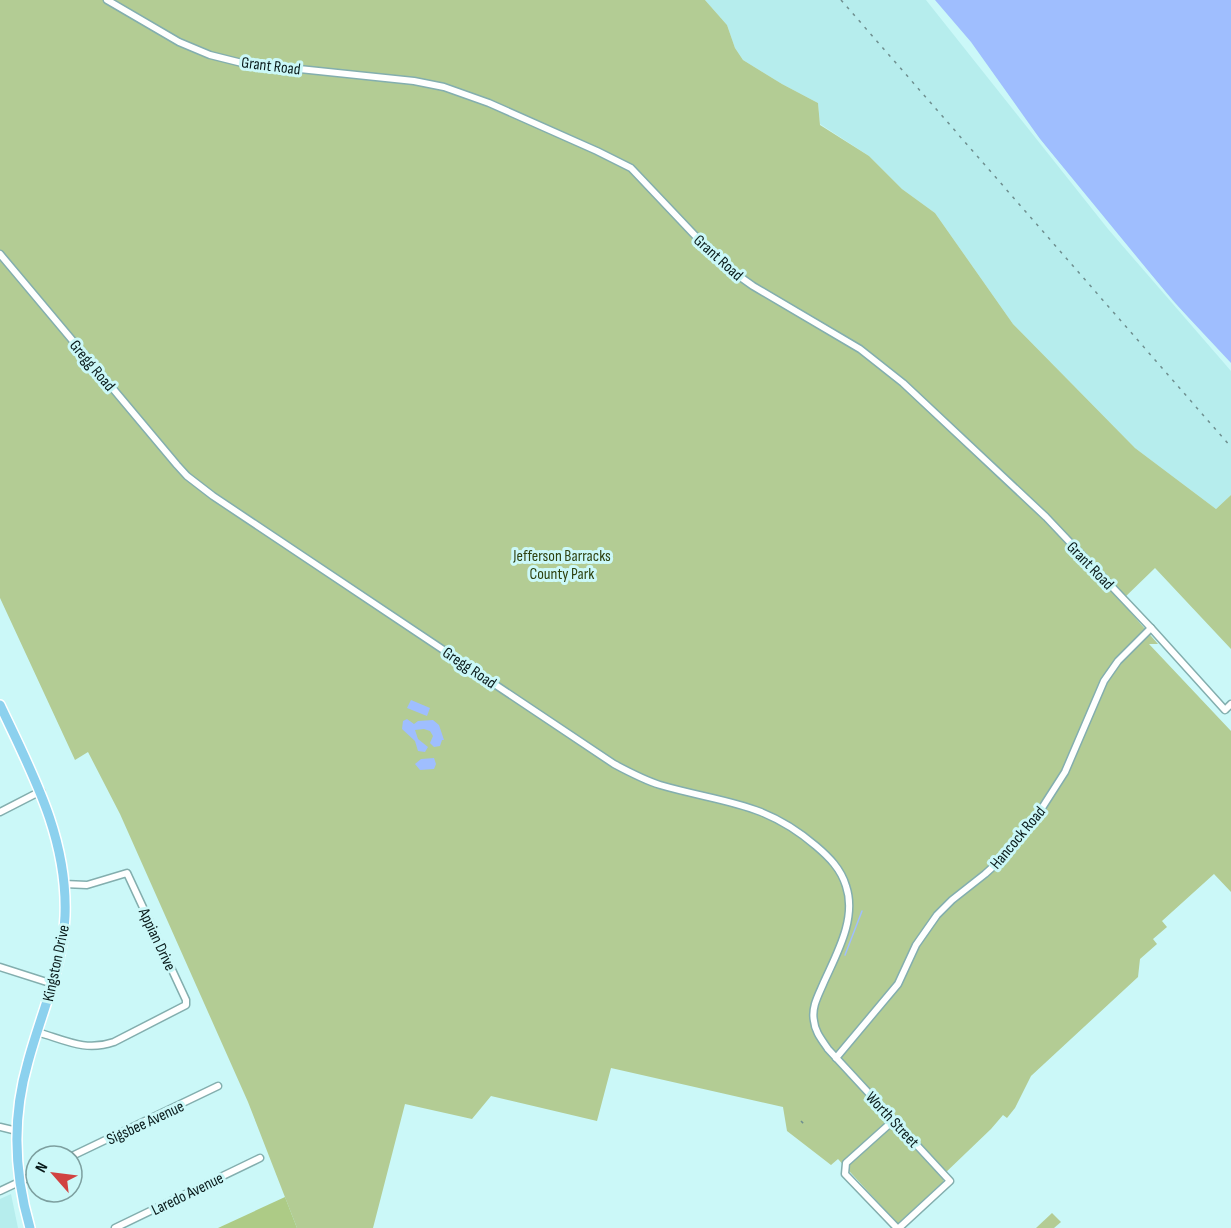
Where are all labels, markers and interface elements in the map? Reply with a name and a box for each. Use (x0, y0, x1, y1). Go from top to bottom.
street label: Grant Road (240, 53, 302, 80)
street label: Grant Road (690, 231, 746, 285)
street label: Gregg Road (65, 337, 119, 395)
street label: Grant Road (1062, 538, 1117, 594)
park label: Jefferson Barracks County Park (512, 547, 611, 584)
street label: Gregg Road (439, 643, 500, 693)
street label: Hancock Road (987, 803, 1050, 873)
street label: Appian Drive (133, 904, 179, 974)
street label: Kingston Drive (39, 923, 74, 1003)
street label: Worth Street (861, 1088, 923, 1152)
street label: Sigsbee Avenue (104, 1097, 187, 1150)
north arrow (24, 1144, 84, 1204)
text: N (32, 1159, 52, 1176)
street label: Laredo Avenue (149, 1169, 227, 1220)

